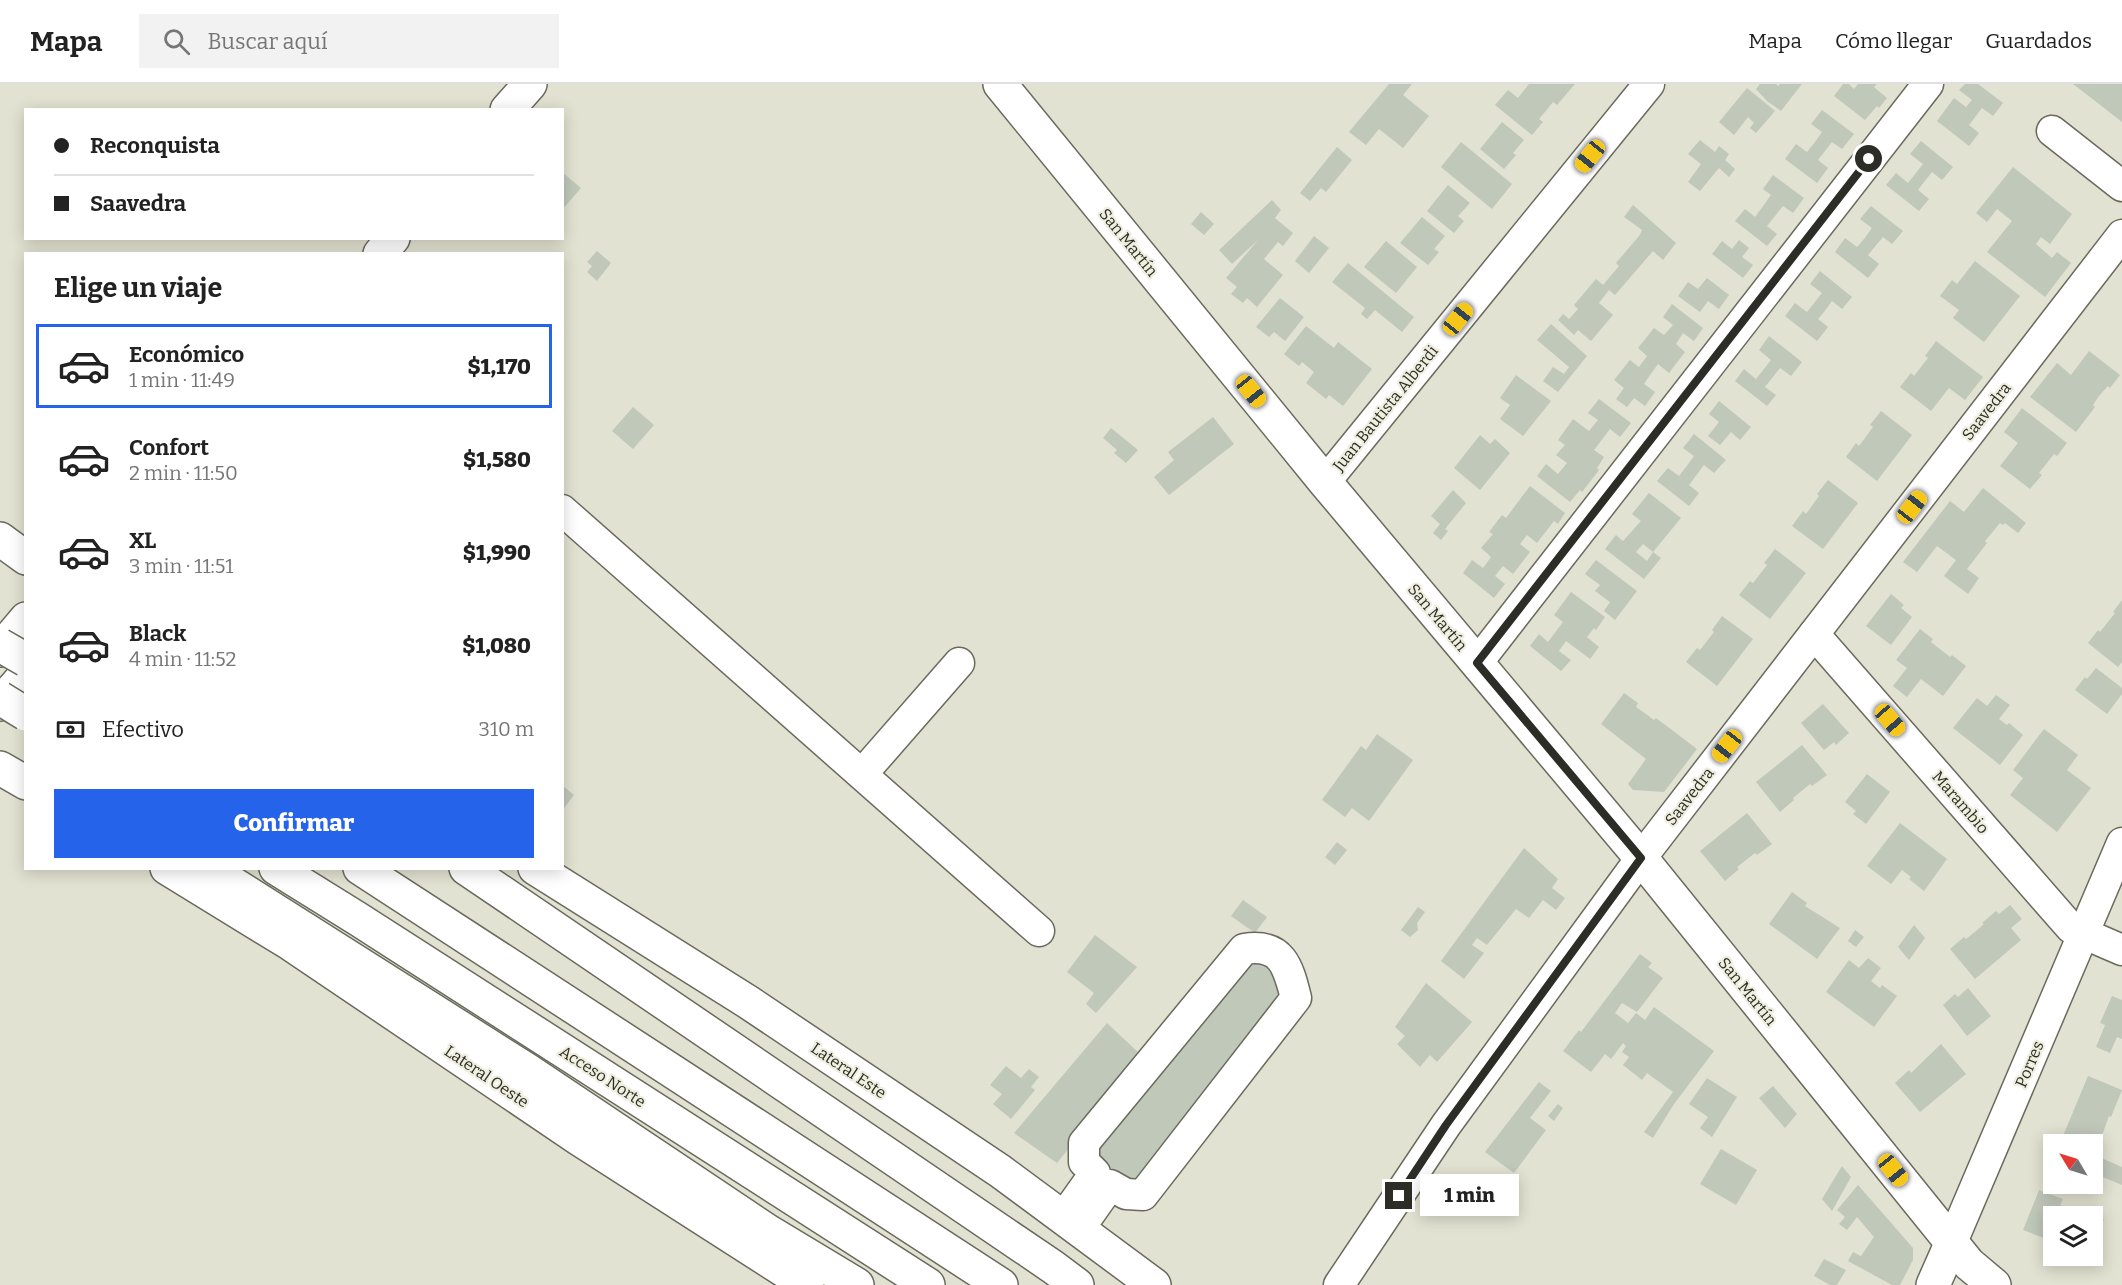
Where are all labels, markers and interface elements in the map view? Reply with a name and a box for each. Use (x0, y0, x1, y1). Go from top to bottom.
search box (139, 14, 559, 68)
text: Mapa (30, 25, 103, 58)
icon: search (160, 25, 193, 58)
text: Buscar aquí (208, 28, 327, 55)
text: Mapa (1748, 28, 1802, 54)
text: Cómo llegar (1835, 28, 1952, 54)
text: Guardados (1985, 28, 2092, 54)
text: Reconquista (90, 132, 220, 159)
car (1572, 136, 1608, 176)
route start (1855, 145, 1882, 172)
text: Saavedra (90, 190, 186, 217)
street label: San Martín (1095, 205, 1162, 280)
text: Elige un viaje (54, 272, 222, 304)
car (1440, 299, 1476, 339)
icon: car (57, 339, 111, 393)
text: Económico (129, 341, 244, 368)
street label: Juan Bautista Alberdi (1328, 341, 1442, 476)
text: $1,170 (467, 353, 531, 380)
text: 1 min · 11:49 (129, 368, 235, 392)
car (1233, 371, 1269, 411)
street label: Saavedra (1958, 378, 2015, 444)
icon: car (57, 432, 111, 486)
text: Confort (129, 434, 209, 461)
text: $1,580 (463, 446, 531, 473)
text: 2 min · 11:50 (129, 461, 238, 485)
car (1894, 487, 1930, 527)
icon: car (57, 525, 111, 579)
text: XL (129, 527, 156, 554)
text: $1,990 (463, 539, 531, 566)
text: 3 min · 11:51 (129, 554, 233, 578)
street label: San Martín (1404, 580, 1471, 655)
icon: car (57, 618, 111, 672)
text: Black (129, 620, 186, 647)
text: $1,080 (462, 632, 531, 659)
text: 4 min · 11:52 (129, 647, 236, 671)
car (1871, 701, 1909, 739)
icon: cash (54, 713, 87, 746)
text: Efectivo (102, 716, 184, 743)
text: 310 m (479, 717, 534, 741)
car (1709, 726, 1745, 766)
street label: Saavedra (1661, 763, 1718, 829)
street label: Marambio (1928, 767, 1993, 837)
button: Confirmar (54, 789, 534, 858)
street label: San Martín (1714, 954, 1781, 1029)
street label: Lateral Este (808, 1038, 890, 1102)
street label: Porres (2011, 1038, 2048, 1090)
street label: Lateral Oeste (441, 1041, 532, 1112)
street label: Acceso Norte (556, 1042, 649, 1111)
north arrow (2043, 1134, 2103, 1194)
map controls (2043, 1134, 2103, 1266)
car (1875, 1150, 1911, 1190)
callout: 1 min (1420, 1175, 1519, 1217)
route end (1385, 1182, 1412, 1209)
text: 1 min (1444, 1183, 1495, 1207)
button: layers (2043, 1206, 2103, 1266)

